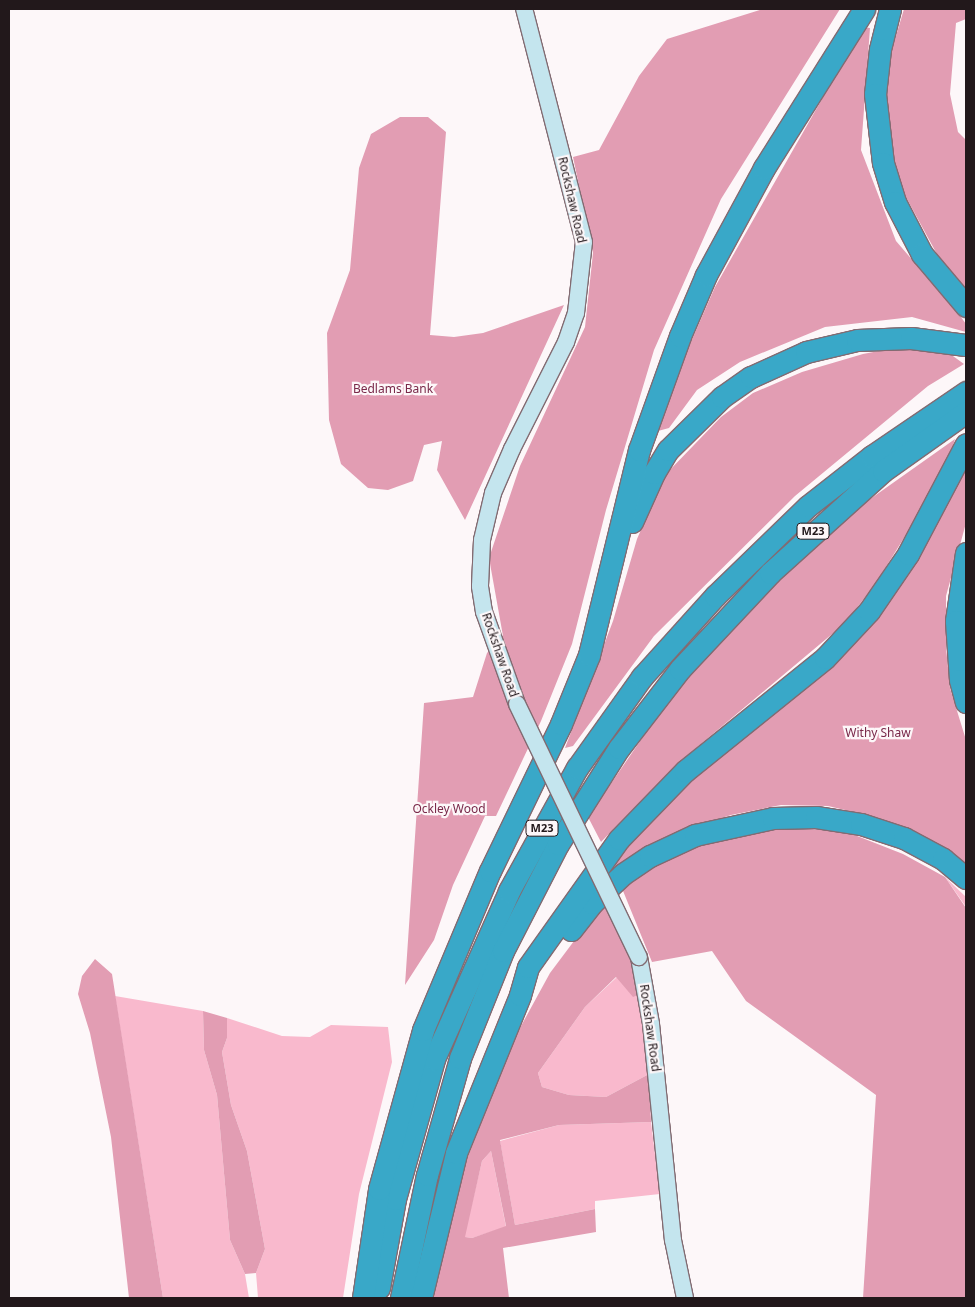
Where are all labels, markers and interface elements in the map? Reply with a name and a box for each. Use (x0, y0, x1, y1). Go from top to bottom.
street label: Rockshaw Road (555, 155, 589, 245)
park label: Bedlams Bank (353, 382, 433, 396)
road number: M23 (796, 522, 830, 540)
street label: Rockshaw Road (479, 611, 521, 699)
park label: Withy Shaw (845, 726, 911, 740)
park label: Ockley Wood (412, 802, 486, 816)
road number: M23 (524, 820, 560, 836)
street label: Rockshaw Road (637, 983, 663, 1073)

